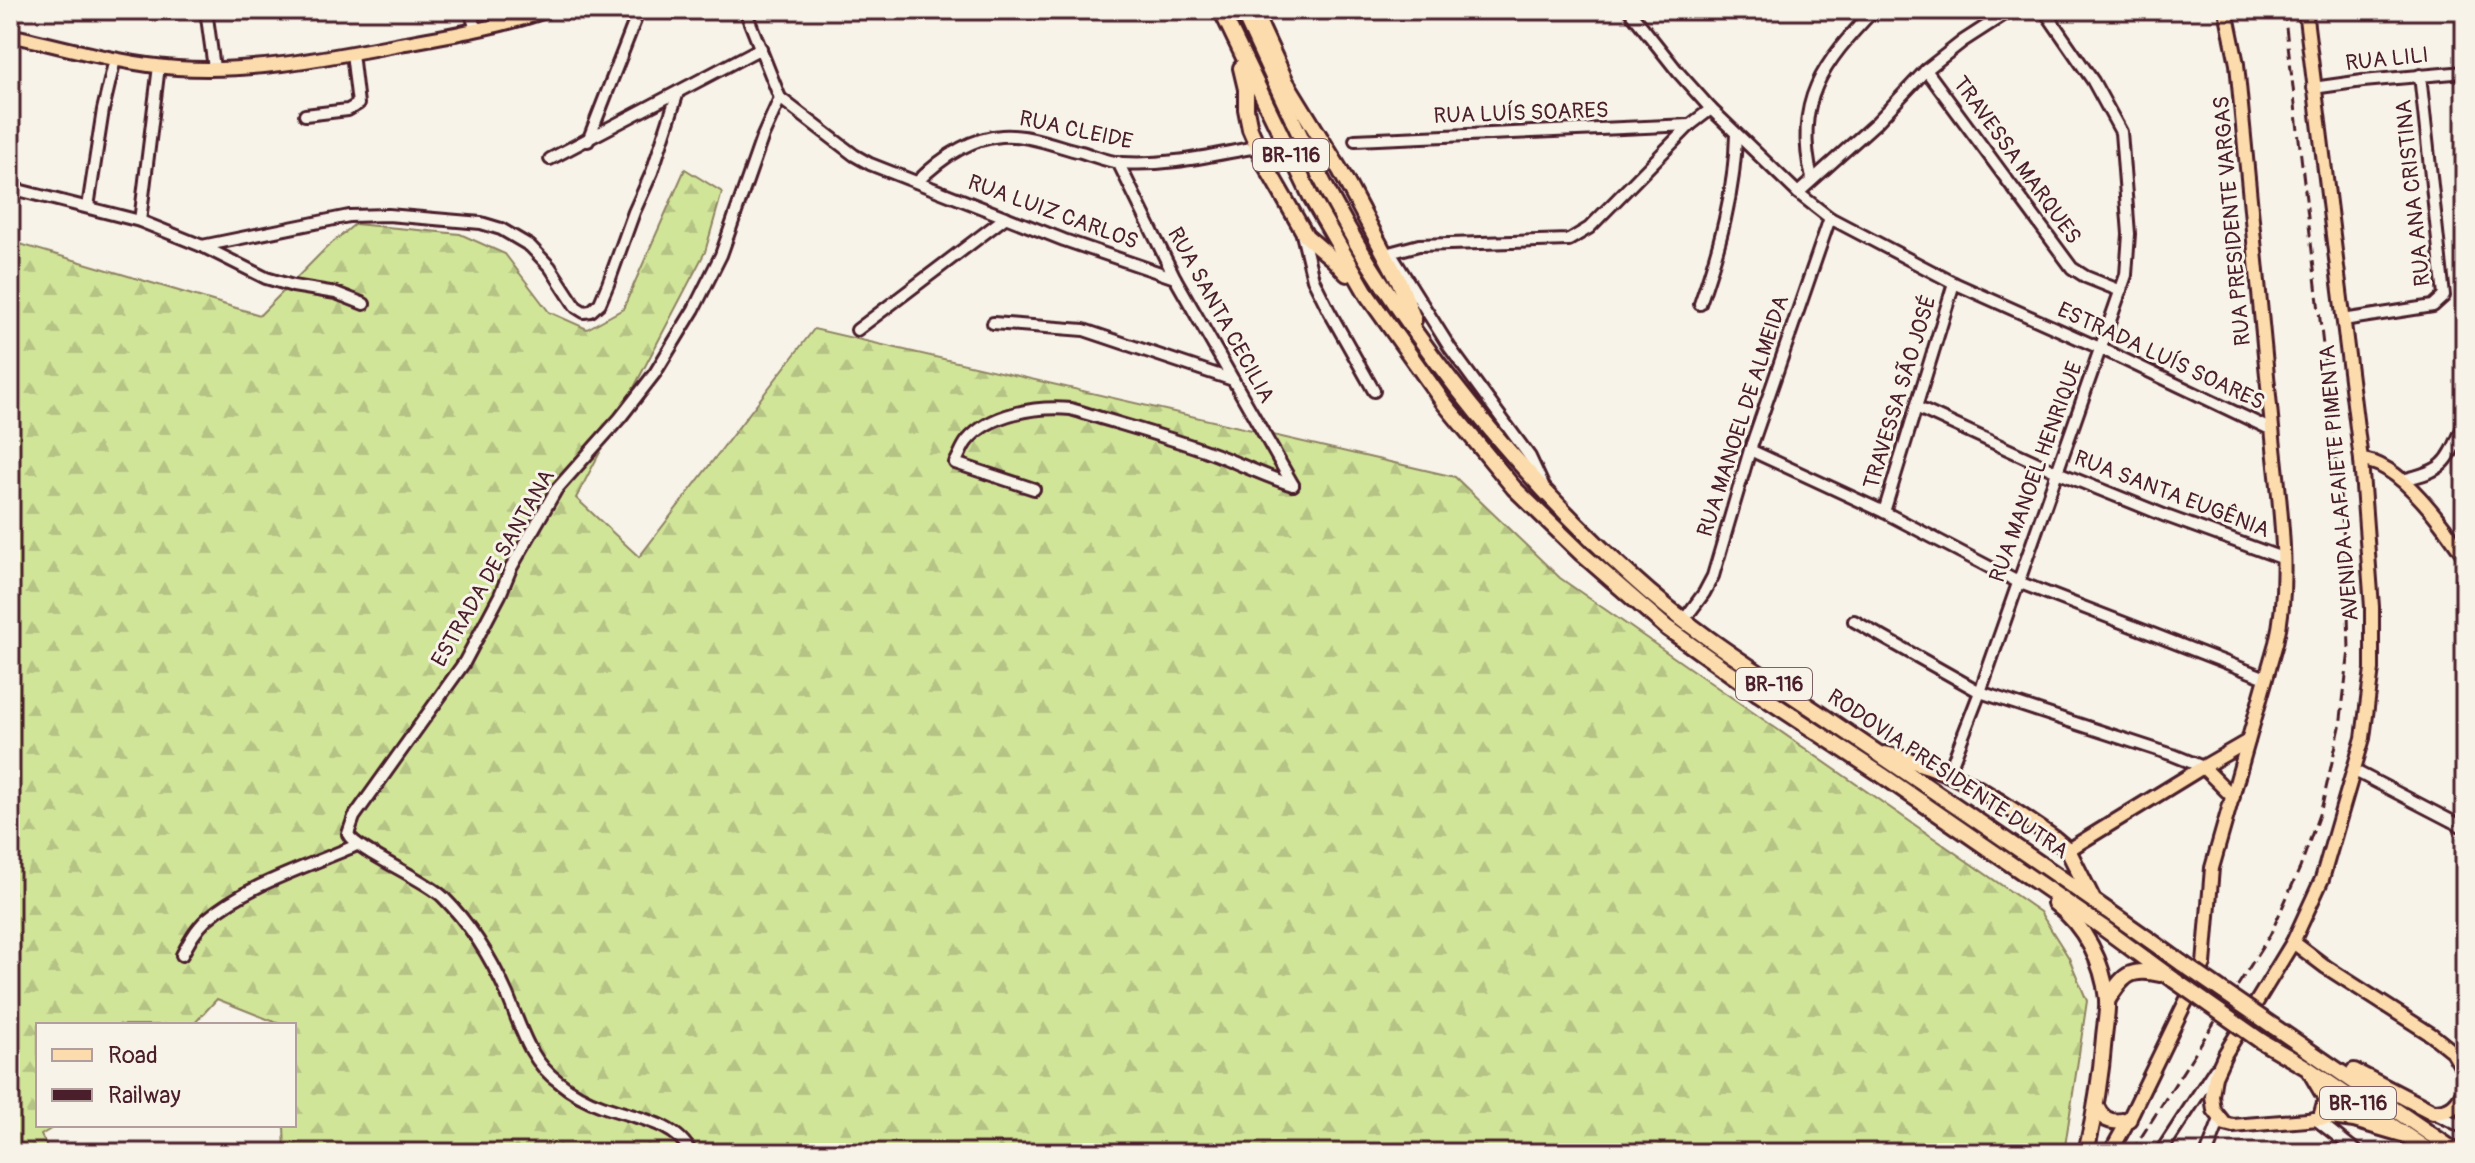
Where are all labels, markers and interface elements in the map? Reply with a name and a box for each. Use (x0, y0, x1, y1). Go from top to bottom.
street label: RUA LILI (2344, 41, 2430, 77)
street label: TRAVESSA MARQUES (1947, 71, 2087, 249)
street label: RUA PRESIDENTE VARGAS (2207, 95, 2257, 347)
street label: RUA LUÍS SOARES (1433, 96, 1609, 130)
street label: RUA ANA CRISTINA (2389, 98, 2437, 288)
street label: RUA CLEIDE (1017, 104, 1135, 156)
road number: BR-116 (1253, 139, 1329, 171)
street label: RUA LUIZ CARLOS (964, 168, 1142, 256)
street label: RUA SANTA CECILIA (1161, 222, 1281, 408)
street label: TRAVESSA SÃO JOSÉ (1857, 291, 1943, 493)
street label: RUA MANOEL DE ALMEIDA (1691, 292, 1795, 540)
street label: ESTRADA LUÍS SOARES (2053, 296, 2269, 416)
street label: AVENIDA LAFAIETE PIMENTA (2313, 344, 2365, 622)
street label: RUA MANOEL HENRIQUE (1983, 358, 2089, 586)
street label: RUA SANTA EUGÊNIA (2070, 444, 2274, 544)
street label: ESTRADA DE SANTANA (425, 464, 561, 672)
road number: BR-116 (1736, 668, 1812, 700)
street label: RODOVIA PRESIDENTE DUTRA (1822, 683, 2074, 865)
legend (36, 1023, 296, 1127)
text: Road (108, 1041, 158, 1070)
text: Railway (108, 1081, 181, 1110)
road number: BR-116 (2320, 1087, 2396, 1119)

